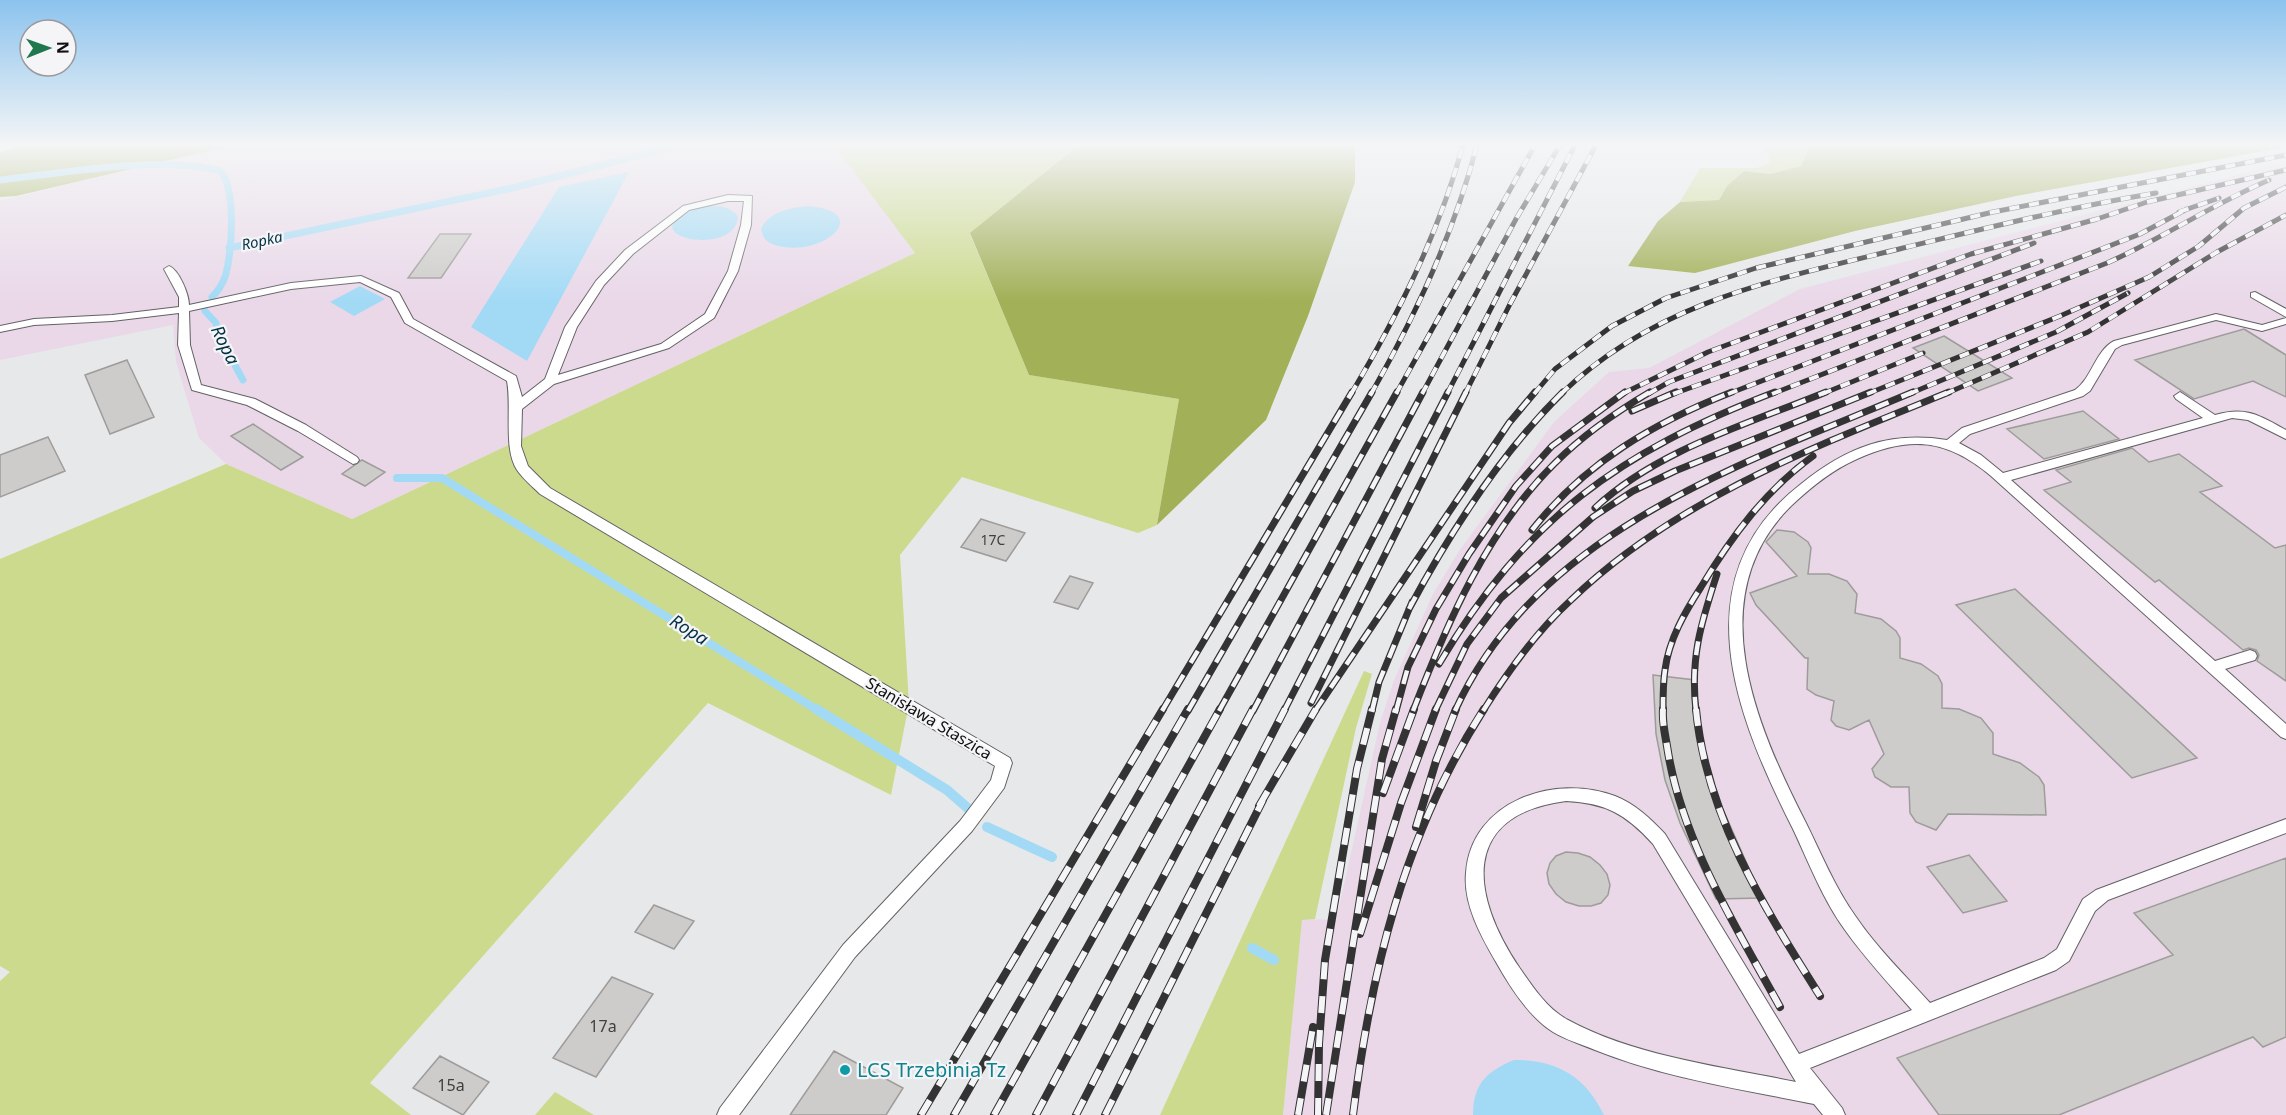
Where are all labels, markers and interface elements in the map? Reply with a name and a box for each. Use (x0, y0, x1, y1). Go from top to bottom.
north arrow (18, 18, 78, 78)
text: N (52, 41, 74, 54)
water label: Ropka (239, 226, 285, 254)
water label: Ropa (206, 321, 246, 368)
house number: 17C (981, 530, 1006, 549)
water label: Ropa (666, 608, 713, 650)
street label: Stanisława Staszica (862, 672, 996, 764)
house number: 17a (589, 1015, 617, 1037)
place label: LCS Trzebinia Tz (857, 1056, 1006, 1083)
marker: LCS Trzebinia Tz (838, 1063, 852, 1077)
house number: 15a (437, 1074, 465, 1096)

